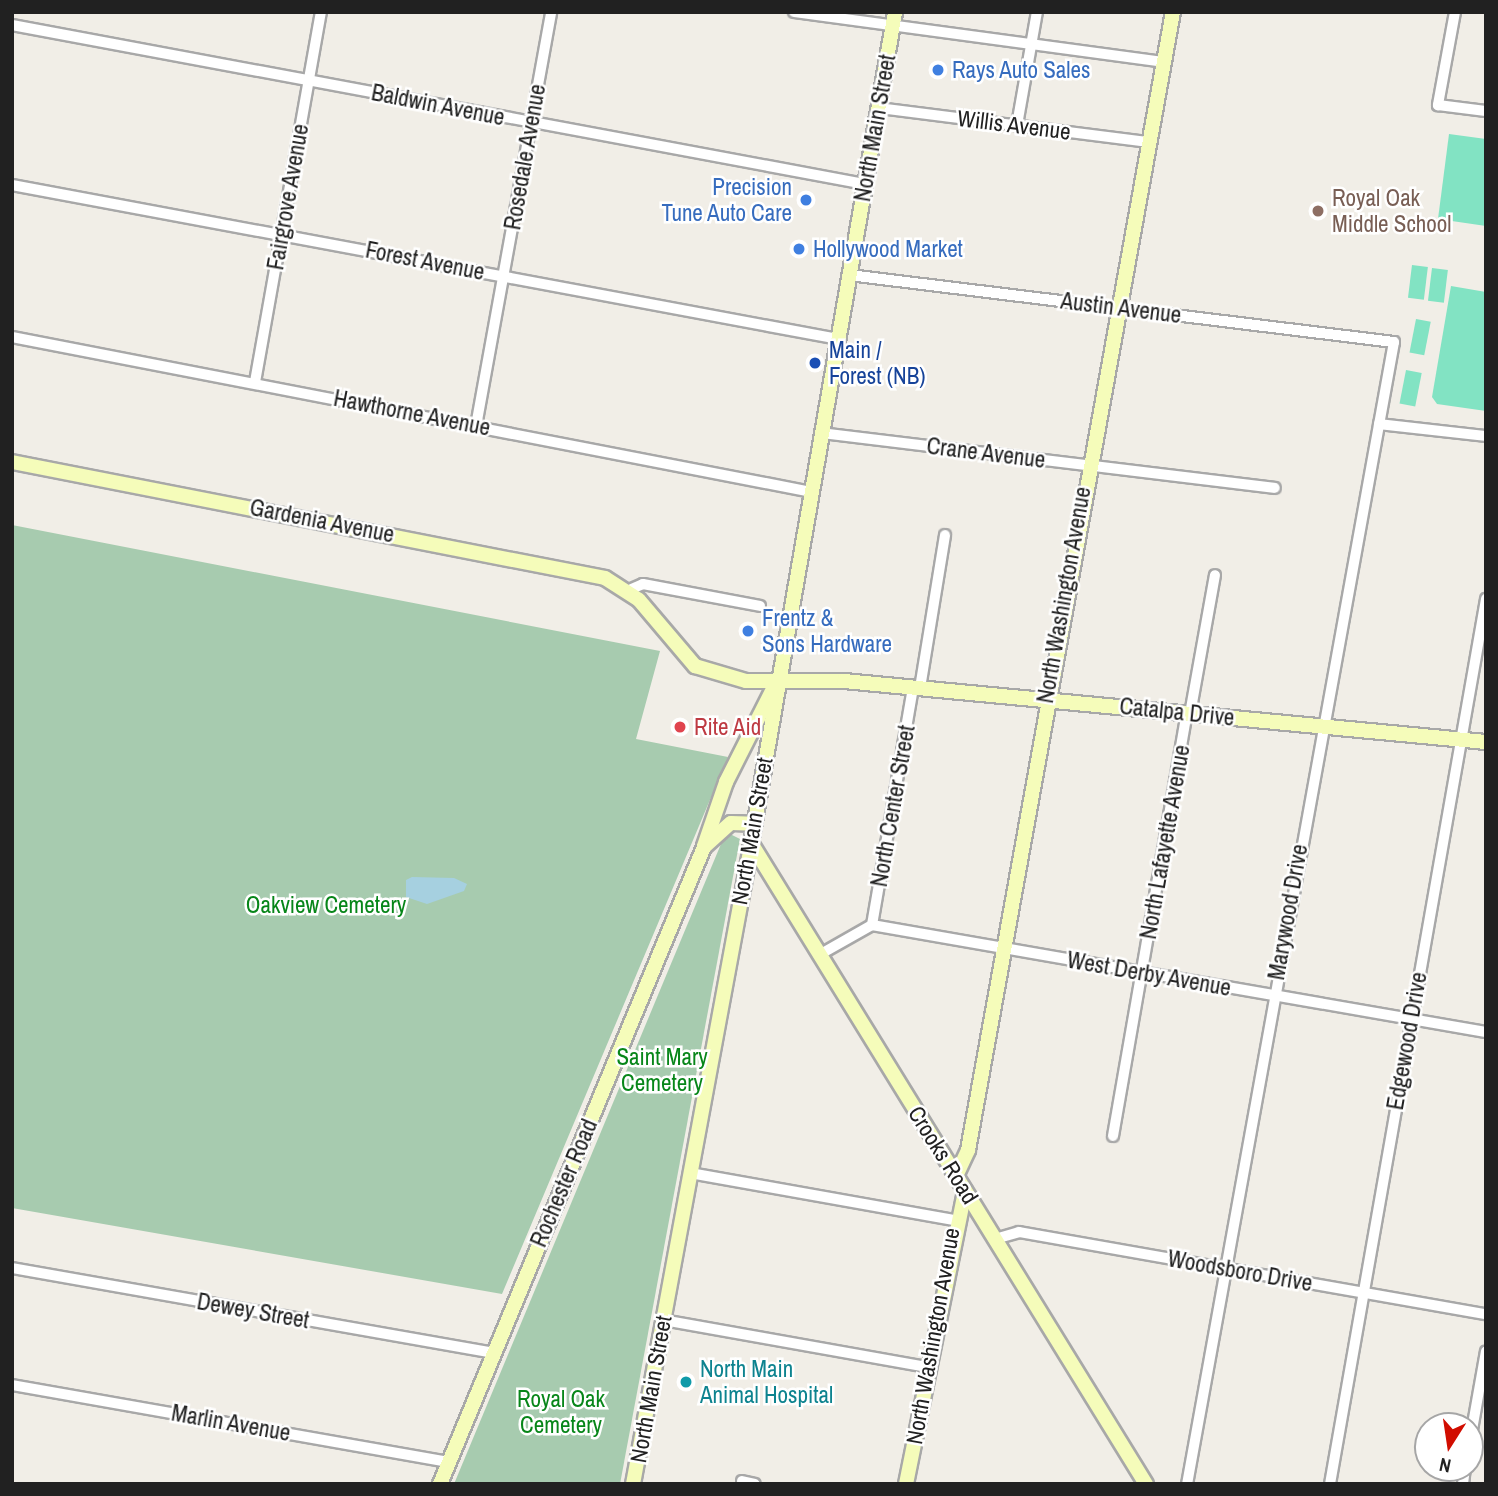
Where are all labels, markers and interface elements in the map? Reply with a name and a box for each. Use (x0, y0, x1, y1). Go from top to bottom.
street label: North Main Street (848, 52, 902, 204)
place label: Rays Auto Sales (952, 56, 1091, 84)
marker: Rays Auto Sales (930, 62, 946, 78)
street label: Baldwin Avenue (369, 78, 507, 132)
street label: Rosedale Avenue (499, 81, 551, 233)
street label: Willis Avenue (955, 104, 1073, 146)
street label: Fairgrove Avenue (262, 121, 314, 273)
place label: Precision Tune Auto Care (660, 173, 792, 227)
place label: Royal Oak Middle School (1332, 184, 1452, 238)
marker: Precision Tune Auto Care (798, 192, 814, 208)
marker: Royal Oak Middle School (1310, 203, 1326, 219)
place label: Hollywood Market (813, 235, 963, 263)
street label: Forest Avenue (363, 236, 487, 286)
marker: Hollywood Market (791, 241, 807, 257)
street label: Austin Avenue (1059, 287, 1183, 329)
place label: Main / Forest (NB) (829, 336, 926, 390)
marker: Main / Forest (NB) (807, 355, 823, 371)
street label: Hawthorne Avenue (331, 384, 493, 442)
street label: Crane Avenue (925, 432, 1047, 474)
street label: North Washington Avenue (1031, 484, 1097, 706)
street label: Gardenia Avenue (247, 493, 397, 549)
place label: Frentz & Sons Hardware (762, 604, 892, 658)
marker: Frentz & Sons Hardware (740, 623, 756, 639)
street label: Catalpa Drive (1118, 692, 1236, 732)
place label: Rite Aid (694, 713, 762, 741)
marker: Rite Aid (672, 719, 688, 735)
street label: North Center Street (865, 723, 921, 889)
street label: North Lafayette Avenue (1134, 742, 1196, 942)
street label: North Main Street (725, 755, 779, 907)
street label: Marywood Drive (1262, 842, 1314, 982)
park label: Oakview Cemetery (246, 891, 406, 919)
street label: West Derby Avenue (1064, 946, 1234, 1002)
street label: Edgewood Drive (1381, 970, 1433, 1112)
park label: Saint Mary Cemetery (616, 1043, 708, 1097)
street label: Crooks Road (902, 1101, 984, 1209)
street label: Rochester Road (525, 1115, 603, 1251)
street label: North Washington Avenue (900, 1225, 966, 1447)
street label: Woodsboro Drive (1166, 1245, 1314, 1297)
street label: Dewey Street (195, 1288, 311, 1334)
street label: North Main Street (624, 1313, 678, 1465)
place label: North Main Animal Hospital (700, 1355, 833, 1409)
marker: North Main Animal Hospital (678, 1374, 694, 1390)
park label: Royal Oak Cemetery (517, 1385, 605, 1439)
street label: Marlin Avenue (169, 1399, 293, 1447)
north arrow (1414, 1412, 1484, 1482)
text: N (1437, 1452, 1453, 1479)

